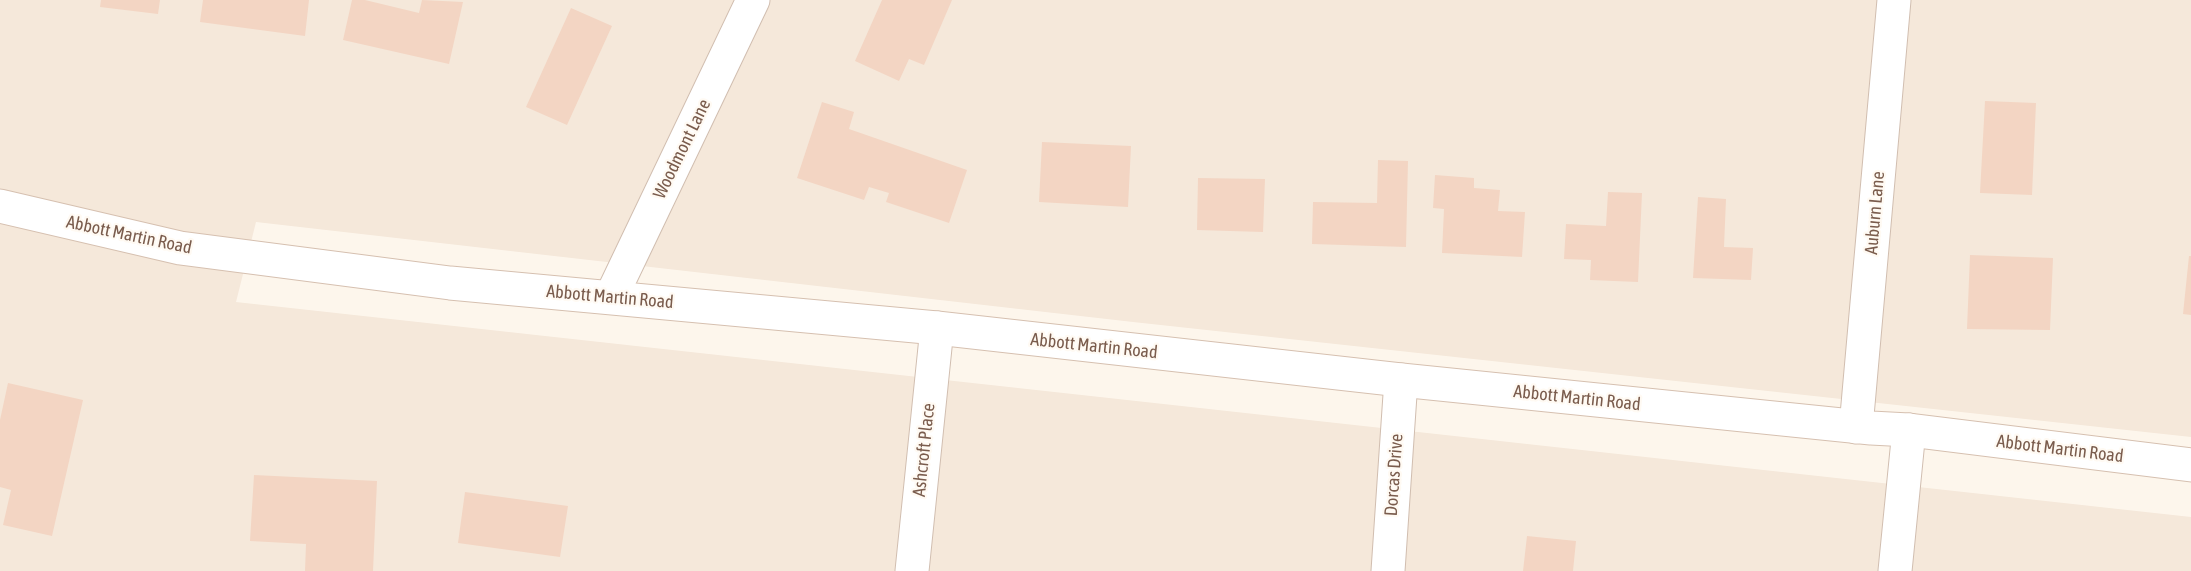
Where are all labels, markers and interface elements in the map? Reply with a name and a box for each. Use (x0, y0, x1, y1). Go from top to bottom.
street label: Woodmont Lane (649, 96, 715, 202)
street label: Auburn Lane (1861, 170, 1889, 256)
street label: Abbott Martin Road (64, 211, 194, 259)
street label: Abbott Martin Road (545, 281, 675, 313)
street label: Abbott Martin Road (1029, 329, 1159, 363)
street label: Abbott Martin Road (1512, 381, 1642, 415)
street label: Ashcroft Place (908, 402, 940, 498)
street label: Abbott Martin Road (1995, 431, 2125, 467)
street label: Dorcas Drive (1380, 433, 1408, 517)

